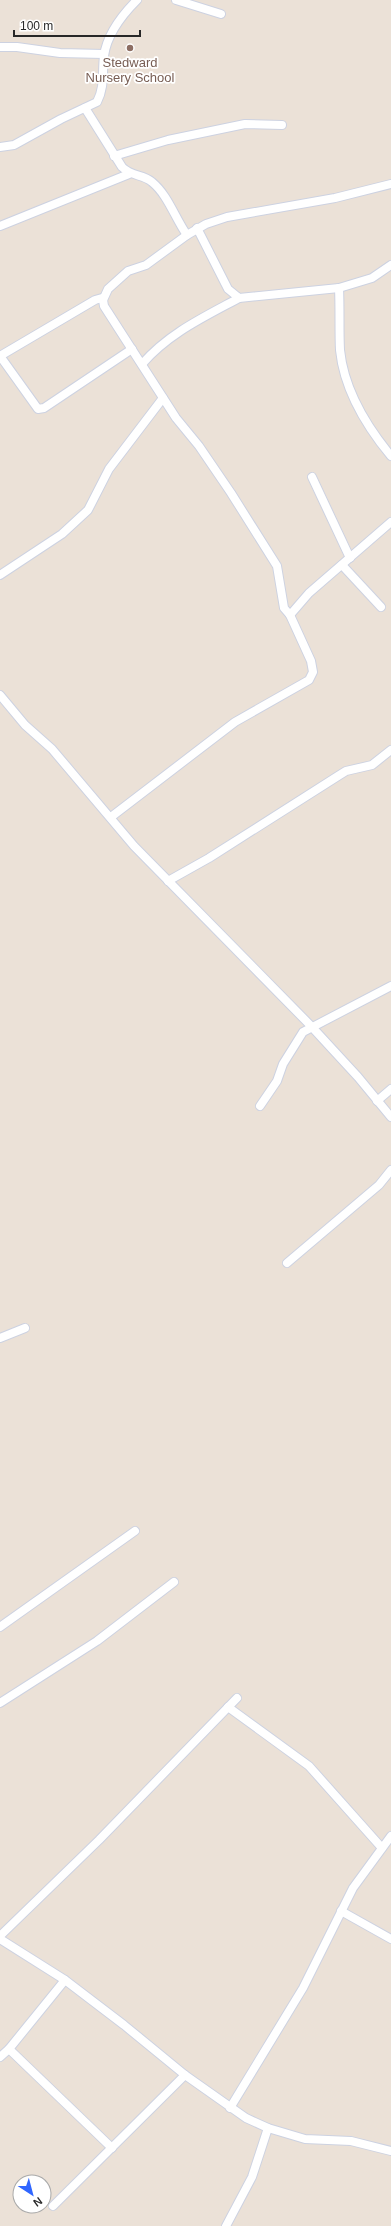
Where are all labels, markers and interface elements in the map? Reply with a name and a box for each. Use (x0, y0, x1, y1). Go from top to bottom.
scale bar (14, 12, 140, 38)
text: 100 m (20, 19, 53, 33)
marker: Stedward Nursery School (125, 43, 135, 53)
place label: Stedward Nursery School (86, 55, 175, 85)
north arrow (12, 2174, 52, 2214)
text: N (31, 2195, 45, 2209)

